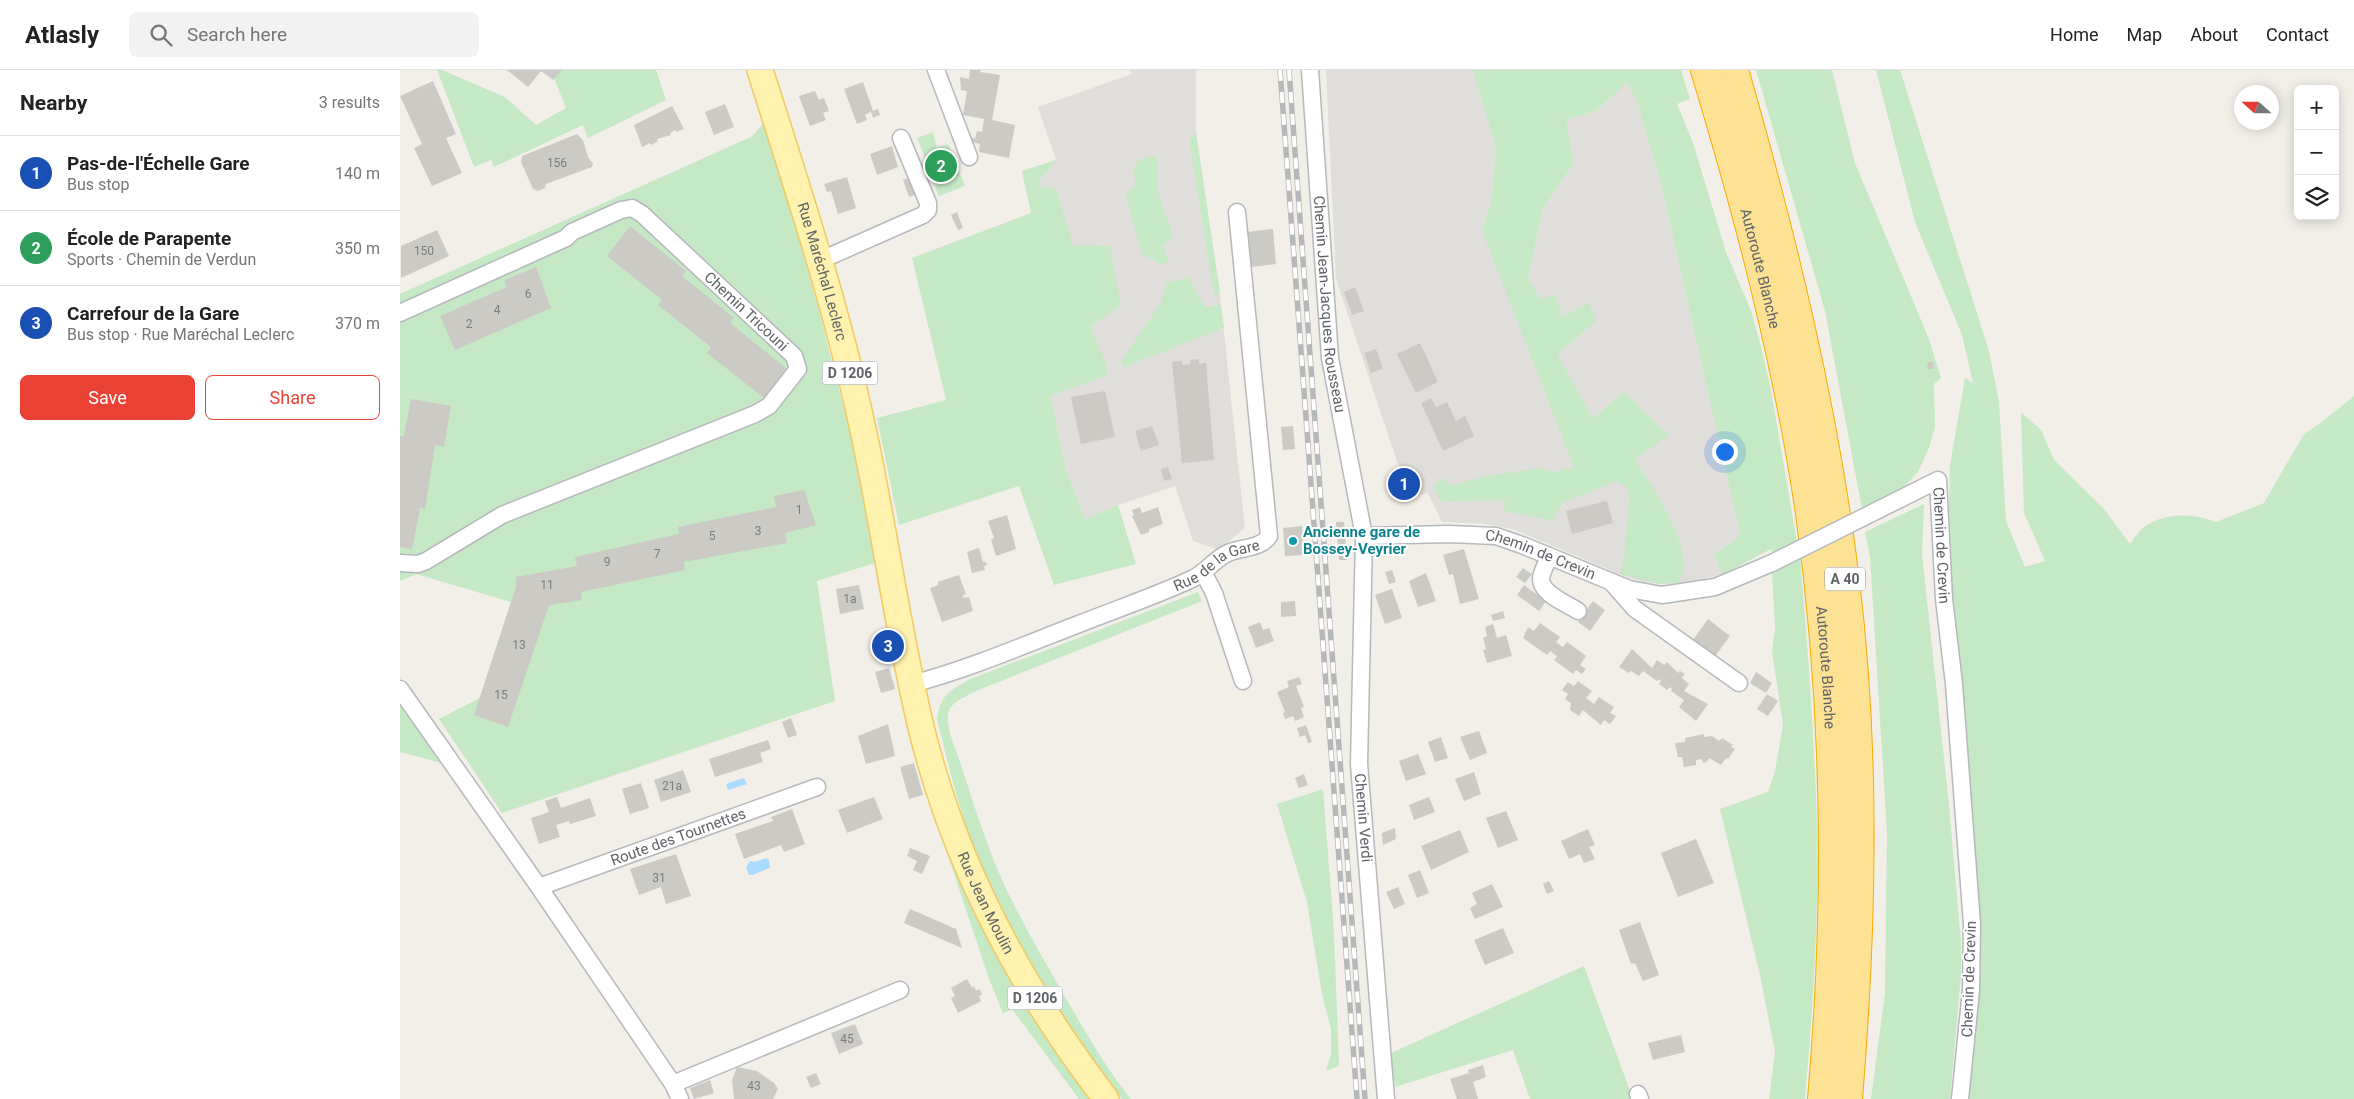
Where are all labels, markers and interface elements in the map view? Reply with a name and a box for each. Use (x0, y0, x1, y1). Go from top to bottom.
search box (129, 12, 479, 57)
text: Atlasly (25, 21, 99, 49)
icon: search (147, 21, 175, 49)
text: Search here (187, 23, 287, 46)
text: Home (2050, 24, 2099, 45)
text: Map (2127, 24, 2162, 45)
text: About (2190, 24, 2238, 45)
text: Contact (2266, 24, 2329, 45)
north arrow (2234, 85, 2279, 130)
map controls (2294, 85, 2339, 220)
button: + (2294, 85, 2339, 130)
text: Nearby (20, 91, 87, 115)
text: 3 results (319, 93, 380, 112)
button: − (2294, 130, 2339, 175)
pin: 2 (925, 147, 957, 185)
text: Pas-de-l'Échelle Gare (67, 152, 250, 175)
house number: 156 (547, 156, 567, 170)
text: 1 (31, 164, 41, 183)
text: 140 m (335, 164, 380, 183)
text: Bus stop (67, 175, 129, 194)
button: layers (2294, 175, 2339, 220)
street label: Chemin Jean-Jacques Rousseau (1310, 195, 1349, 414)
street label: Rue Maréchal Leclerc (793, 200, 851, 343)
street label: Autoroute Blanche (1736, 206, 1784, 330)
text: École de Parapente (67, 227, 231, 250)
text: 2 (31, 239, 41, 258)
text: 350 m (335, 239, 380, 258)
house number: 150 (414, 244, 434, 258)
text: Sports · Chemin de Verdun (67, 250, 256, 269)
street label: Chemin Tricouni (701, 268, 792, 355)
house number: 6 (525, 287, 532, 301)
text: Carrefour de la Gare (67, 302, 239, 325)
house number: 4 (494, 303, 501, 317)
text: 3 (31, 314, 41, 333)
text: 370 m (335, 314, 380, 333)
house number: 2 (466, 317, 473, 331)
text: Bus stop · Rue Maréchal Leclerc (67, 325, 294, 344)
road number: D 1206 (822, 362, 878, 384)
button: Save (20, 375, 195, 420)
button: Share (205, 375, 380, 420)
your location (1712, 439, 1738, 465)
pin: 1 (1388, 465, 1420, 503)
street label: Chemin de Crevin (1929, 487, 1953, 605)
house number: 1 (796, 503, 802, 517)
place label: Ancienne gare de Bossey-Veyrier (1303, 523, 1420, 558)
house number: 3 (755, 524, 761, 538)
street label: Chemin de Crevin (1485, 527, 1598, 583)
house number: 5 (709, 529, 716, 543)
marker: Ancienne gare de Bossey-Veyrier (1287, 535, 1299, 547)
street label: Rue de la Gare (1171, 536, 1262, 595)
house number: 7 (654, 547, 661, 561)
house number: 9 (604, 555, 610, 569)
road number: A 40 (1825, 568, 1865, 590)
house number: 11 (540, 578, 554, 592)
house number: 1a (843, 592, 857, 606)
street label: Autoroute Blanche (1812, 605, 1839, 729)
pin: 3 (872, 627, 904, 665)
house number: 13 (512, 638, 526, 652)
house number: 15 (494, 688, 508, 702)
street label: Chemin Verdi (1351, 773, 1376, 863)
house number: 21a (662, 779, 682, 793)
street label: Route des Tournettes (608, 804, 748, 869)
street label: Rue Jean Moulin (953, 849, 1018, 957)
house number: 31 (652, 871, 666, 885)
street label: Chemin de Crevin (1958, 920, 1980, 1038)
road number: D 1206 (1008, 986, 1062, 1010)
house number: 45 (840, 1032, 854, 1046)
house number: 43 (747, 1079, 761, 1093)

